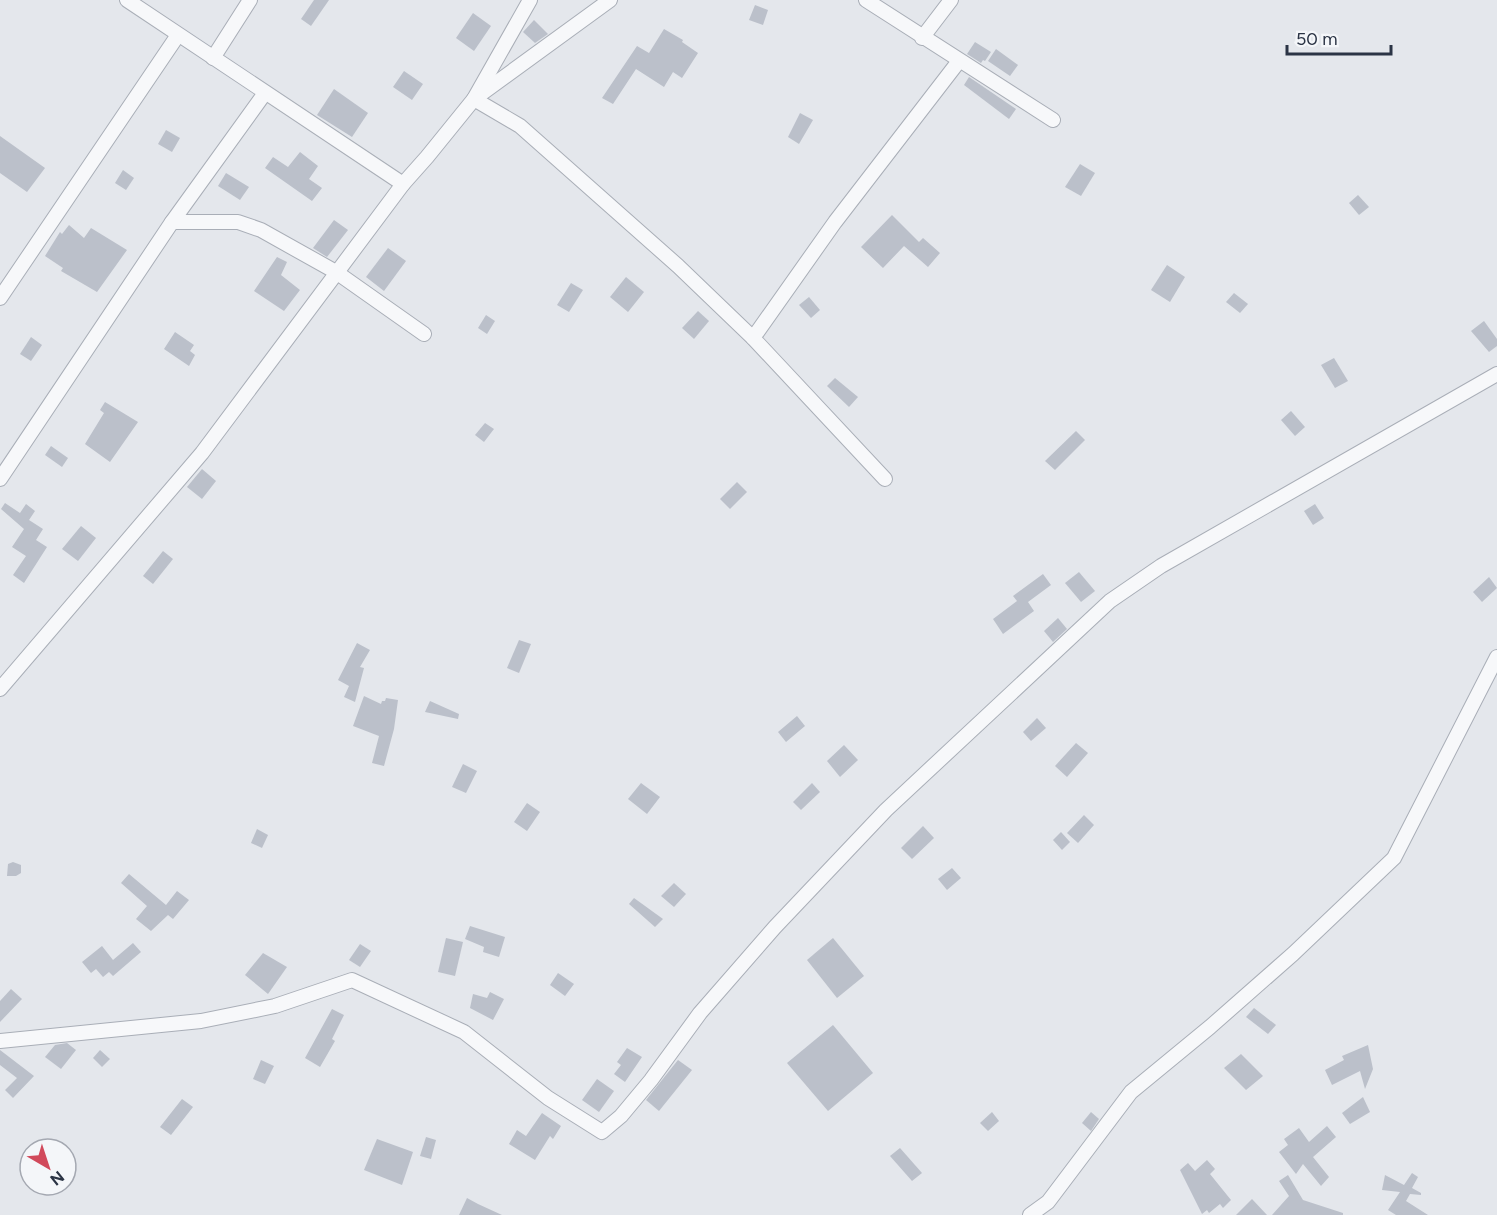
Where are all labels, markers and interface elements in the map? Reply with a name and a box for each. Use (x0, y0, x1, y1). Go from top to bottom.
scale bar (1287, 18, 1390, 56)
text: 50 m (1296, 28, 1338, 50)
north arrow (18, 1137, 78, 1197)
text: N (46, 1167, 68, 1190)

